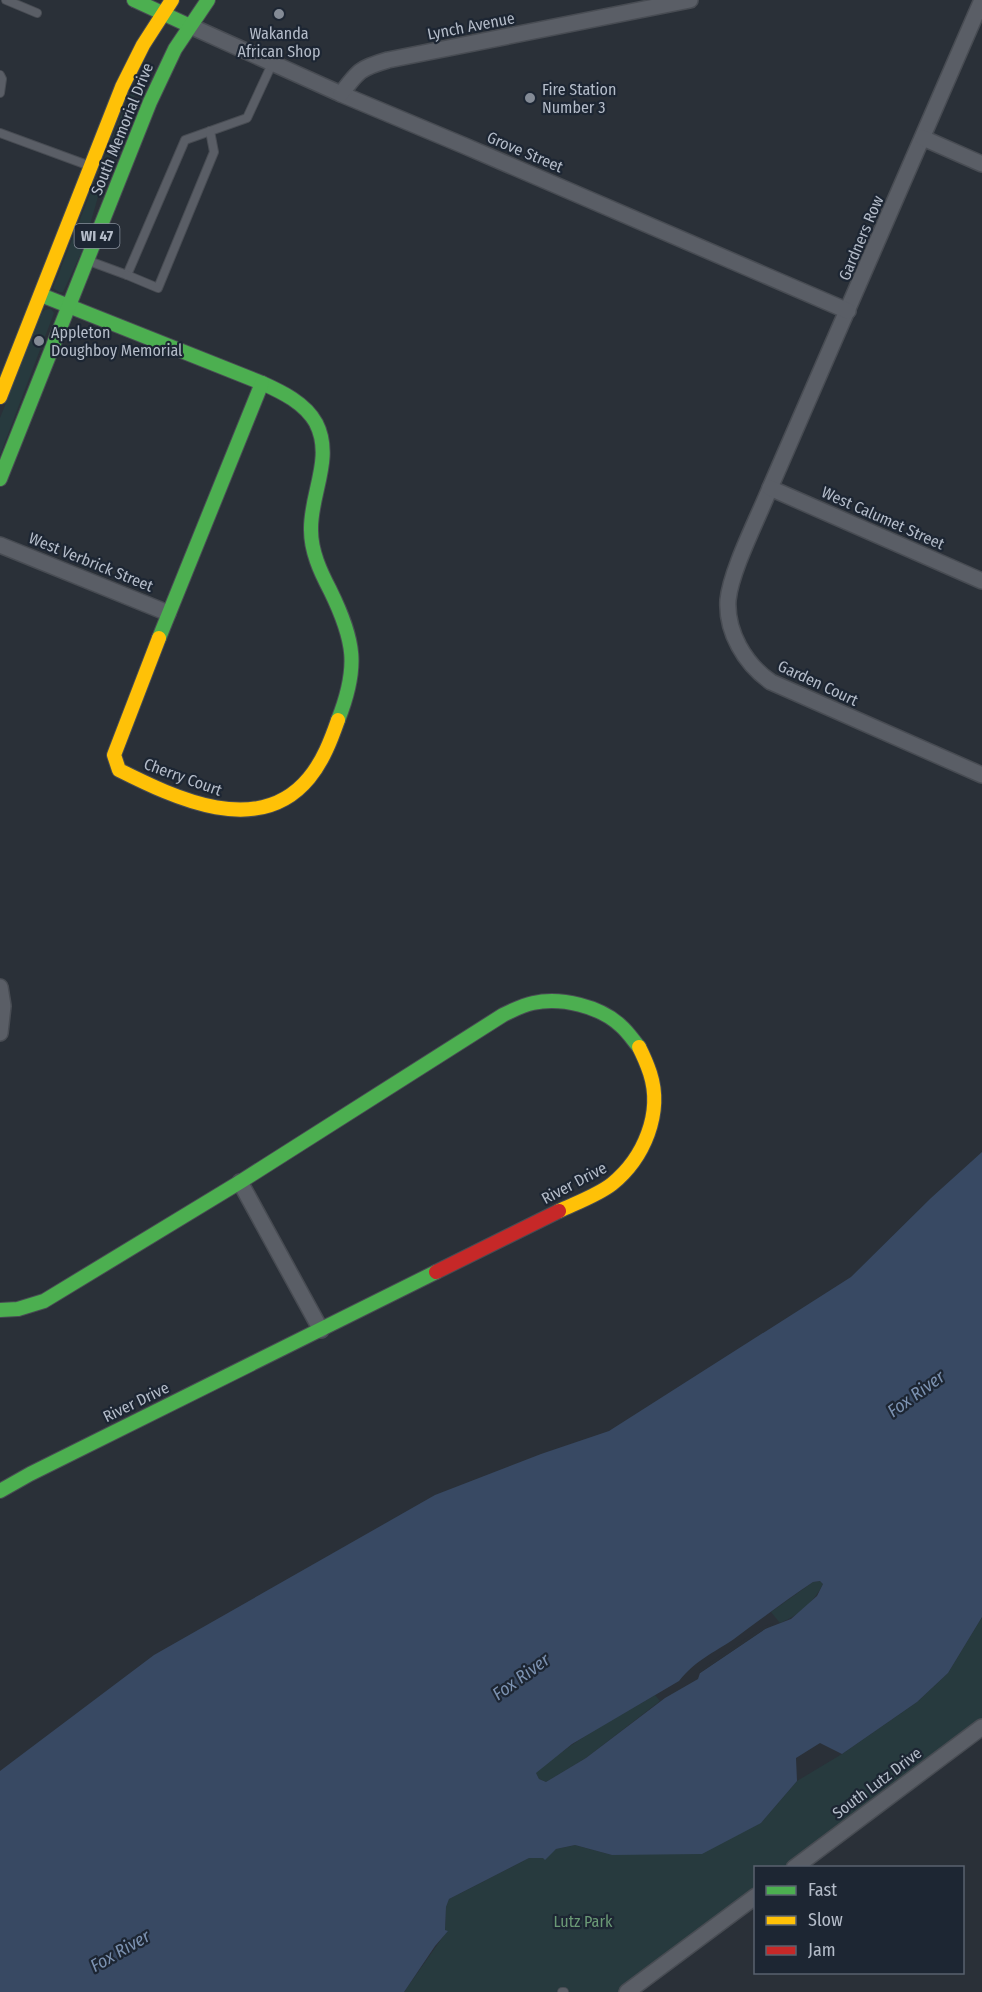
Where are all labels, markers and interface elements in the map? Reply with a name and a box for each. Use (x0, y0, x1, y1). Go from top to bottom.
marker: Wakanda African Shop (272, 7, 286, 21)
street label: Lynch Avenue (426, 8, 516, 44)
place label: Wakanda African Shop (238, 24, 320, 61)
street label: South Memorial Drive (87, 60, 157, 198)
place label: Fire Station Number 3 (542, 80, 616, 117)
marker: Fire Station Number 3 (523, 91, 537, 105)
street label: Grove Street (484, 127, 567, 177)
street label: Gardners Row (835, 192, 888, 283)
road number: WI 47 (74, 224, 120, 248)
place label: Appleton Doughboy Memorial (51, 323, 182, 360)
marker: Appleton Doughboy Memorial (32, 334, 46, 348)
street label: West Calumet Street (819, 482, 948, 554)
street label: West Verbrick Street (26, 528, 157, 596)
street label: Garden Court (775, 656, 862, 710)
street label: Cherry Court (141, 754, 225, 800)
street label: River Drive (538, 1158, 610, 1208)
water label: Fox River (883, 1365, 950, 1422)
street label: River Drive (100, 1378, 172, 1426)
water label: Fox River (488, 1648, 555, 1705)
street label: South Lutz Drive (829, 1743, 925, 1823)
legend (754, 1866, 964, 1974)
text: Fast (808, 1879, 837, 1901)
text: Slow (808, 1909, 843, 1931)
park label: Lutz Park (554, 1912, 613, 1931)
water label: Fox River (86, 1925, 154, 1977)
text: Jam (808, 1939, 836, 1961)

